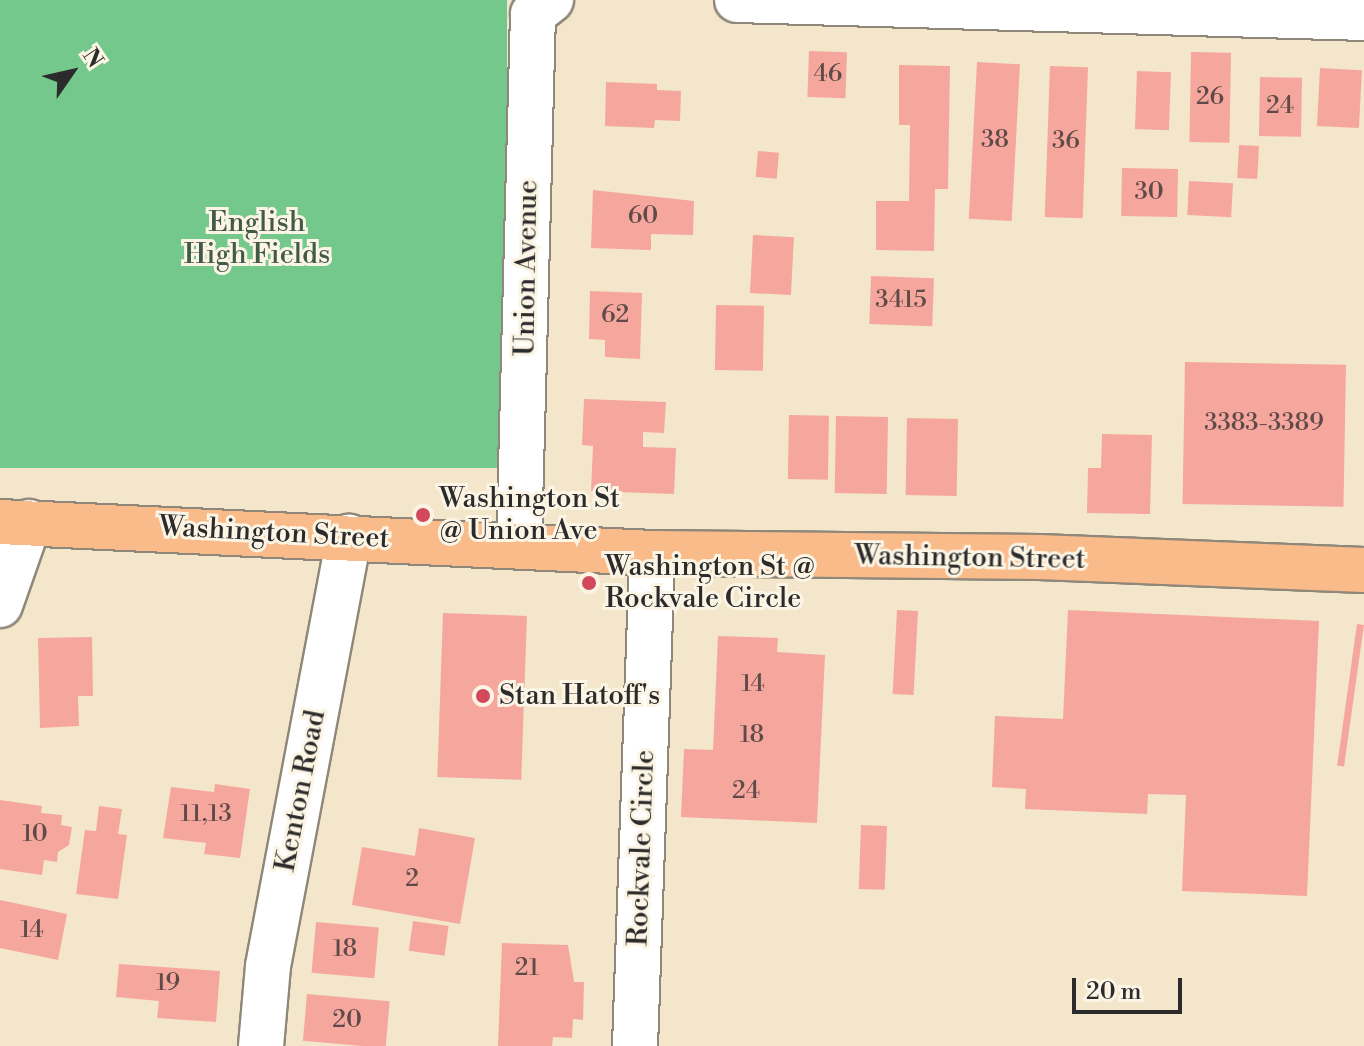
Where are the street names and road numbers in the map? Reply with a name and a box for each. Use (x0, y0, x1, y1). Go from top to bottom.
street label: Union Avenue (509, 180, 545, 356)
street label: Washington Street (158, 510, 390, 556)
street label: Washington Street (854, 539, 1086, 577)
street label: Kenton Road (269, 707, 333, 875)
street label: Rockvale Circle (622, 749, 662, 947)

